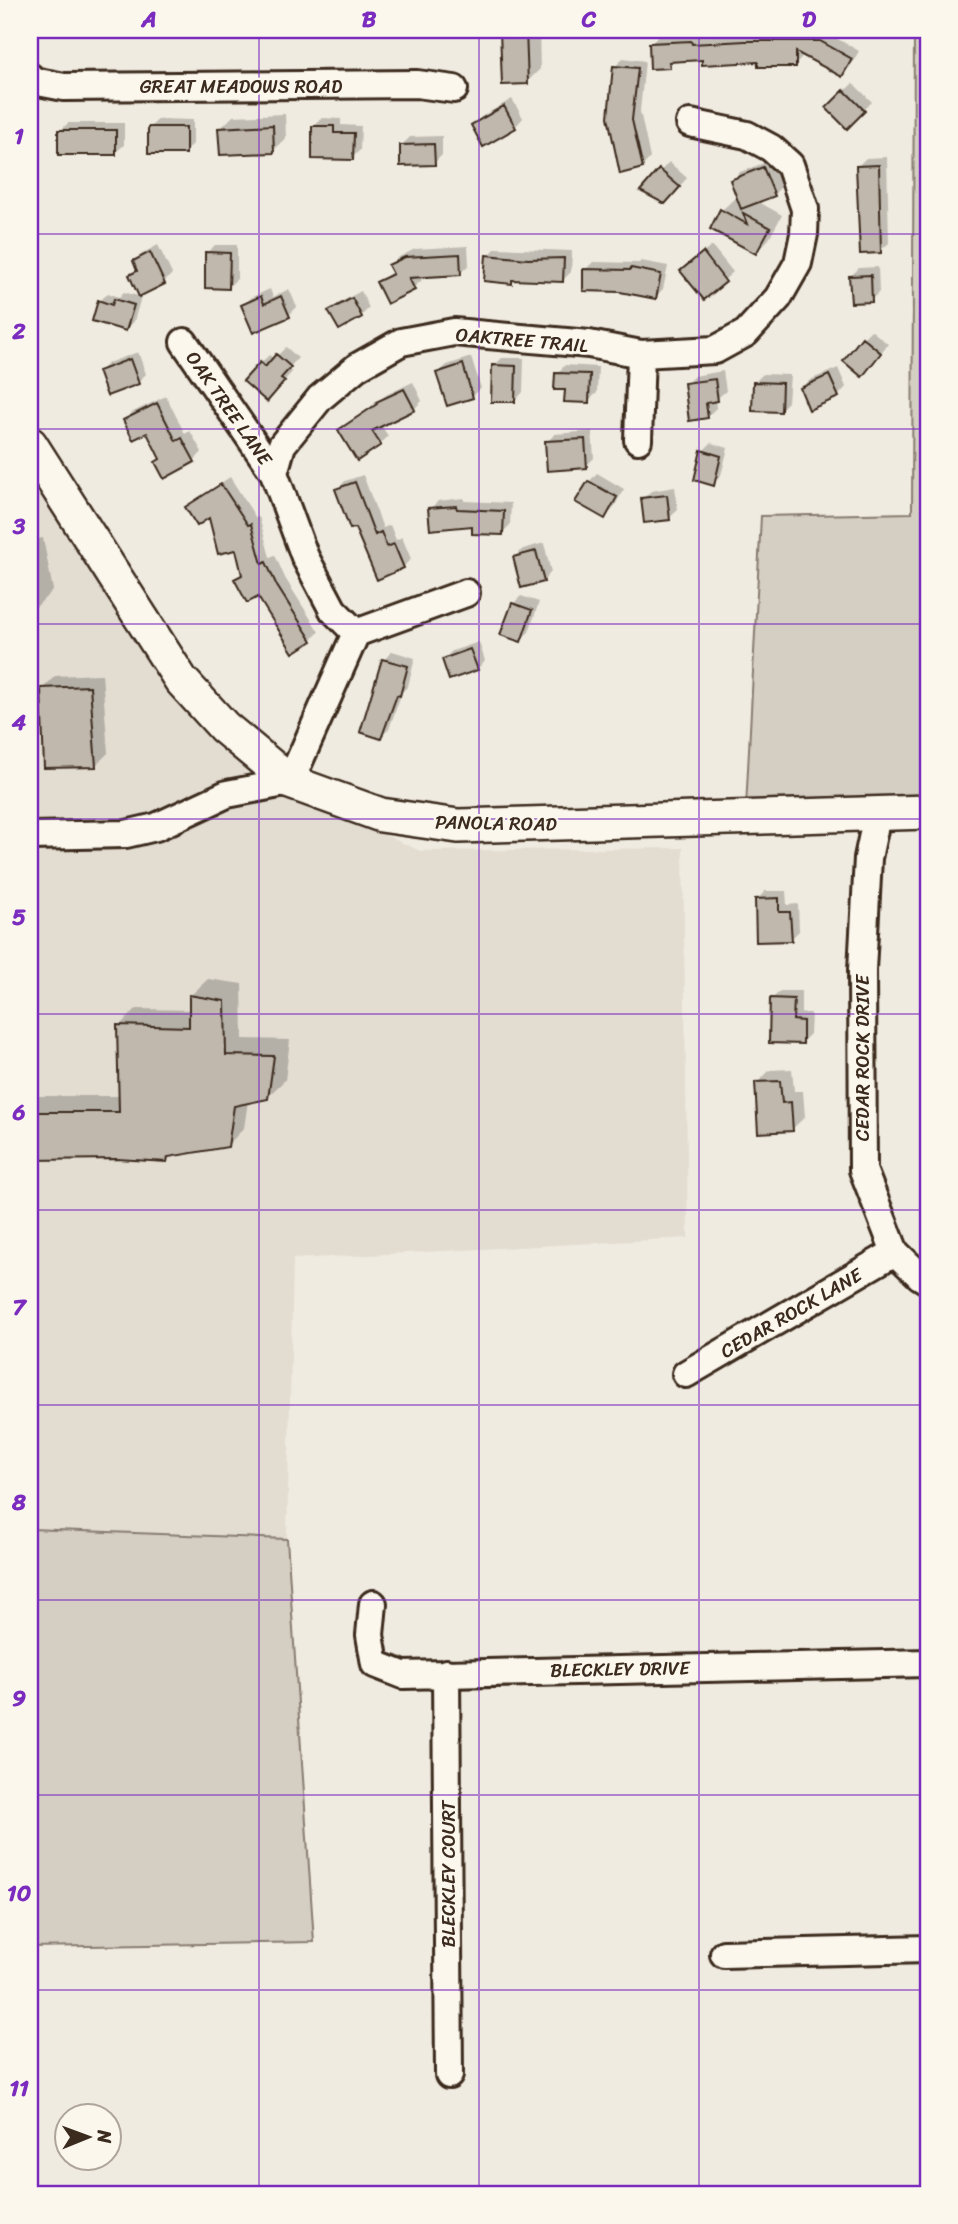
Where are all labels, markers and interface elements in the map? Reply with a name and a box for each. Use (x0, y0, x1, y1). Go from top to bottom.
text: A (140, 0, 157, 40)
text: B (362, 0, 377, 40)
text: C (581, 0, 597, 40)
text: D (802, 0, 817, 40)
street label: GREAT MEADOWS ROAD (140, 70, 343, 103)
text: 1 (14, 116, 24, 157)
text: 2 (11, 311, 26, 352)
street label: OAKTREE TRAIL (454, 318, 590, 362)
street label: OAK TREE LANE (177, 344, 282, 473)
text: 3 (12, 506, 26, 547)
text: 4 (11, 702, 27, 743)
street label: PANOLA ROAD (435, 805, 558, 841)
text: 5 (12, 897, 26, 938)
street label: CEDAR ROCK DRIVE (846, 973, 879, 1141)
text: 6 (11, 1092, 26, 1133)
street label: CEDAR ROCK LANE (714, 1258, 870, 1367)
text: 7 (12, 1287, 27, 1328)
text: 8 (11, 1482, 26, 1523)
street label: BLECKLEY DRIVE (550, 1651, 692, 1687)
text: 9 (12, 1678, 26, 1719)
street label: BLECKLEY COURT (432, 1799, 465, 1947)
text: 10 (7, 1873, 32, 1914)
text: 11 (9, 2068, 29, 2109)
north arrow (52, 2102, 122, 2172)
text: N (88, 2129, 121, 2144)

